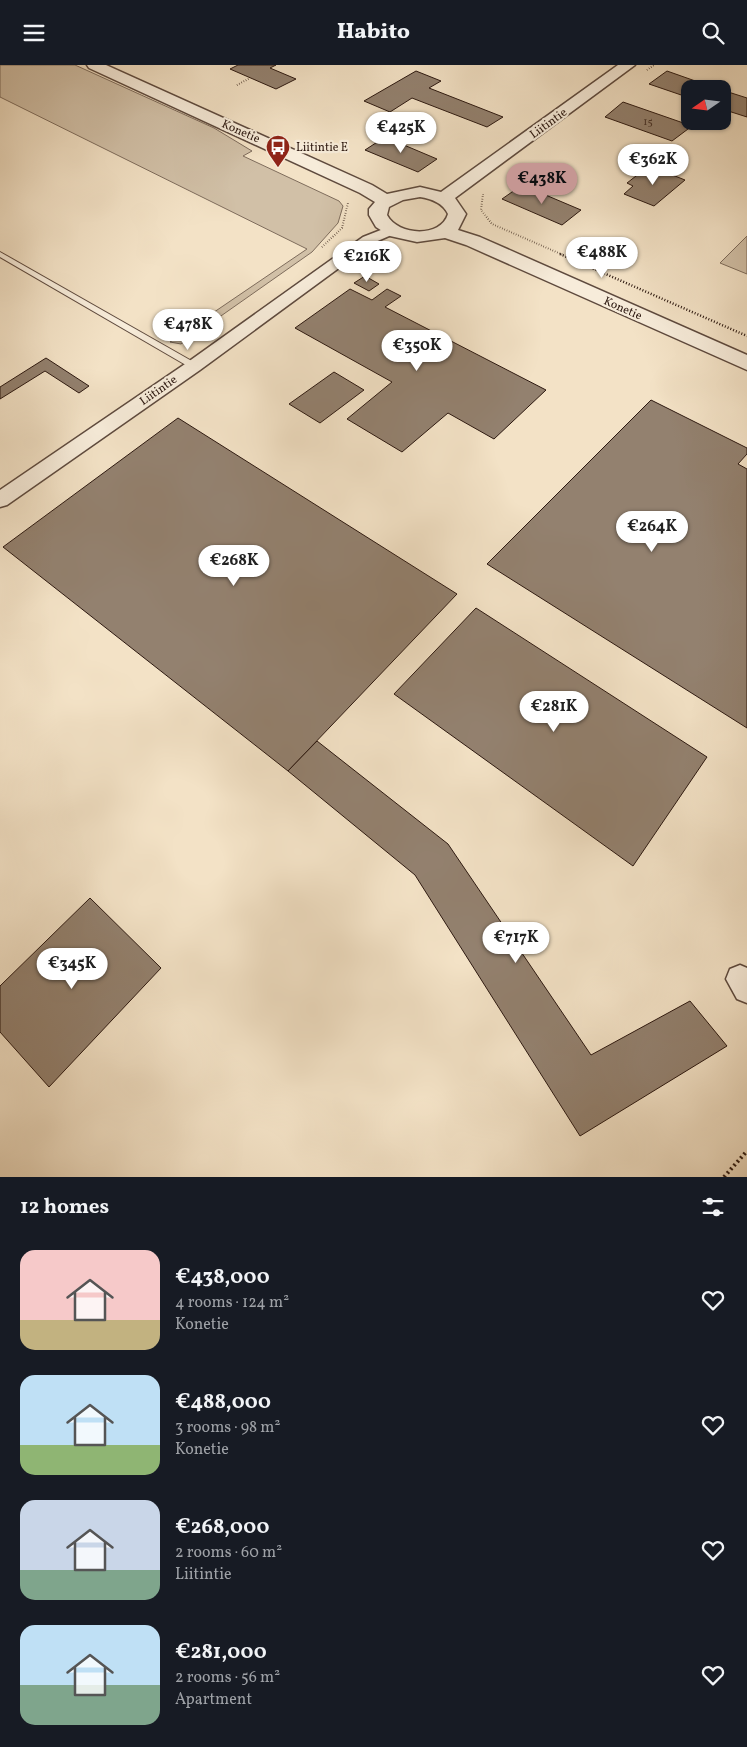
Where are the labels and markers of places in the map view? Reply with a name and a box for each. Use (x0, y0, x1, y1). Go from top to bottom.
pin: €425K (366, 111, 436, 154)
bus stop icon: Liitintie E (265, 134, 291, 168)
place label: Liitintie E (296, 140, 348, 156)
pin: €362K (618, 143, 688, 186)
pin: €438K (507, 163, 577, 205)
pin: €488K (567, 237, 637, 279)
pin: €216K (332, 241, 402, 283)
pin: €478K (153, 309, 223, 351)
pin: €350K (382, 329, 452, 372)
pin: €264K (617, 511, 687, 553)
pin: €268K (199, 545, 269, 587)
pin: €281K (519, 691, 589, 733)
pin: €717K (481, 921, 551, 964)
pin: €345K (37, 947, 107, 990)

